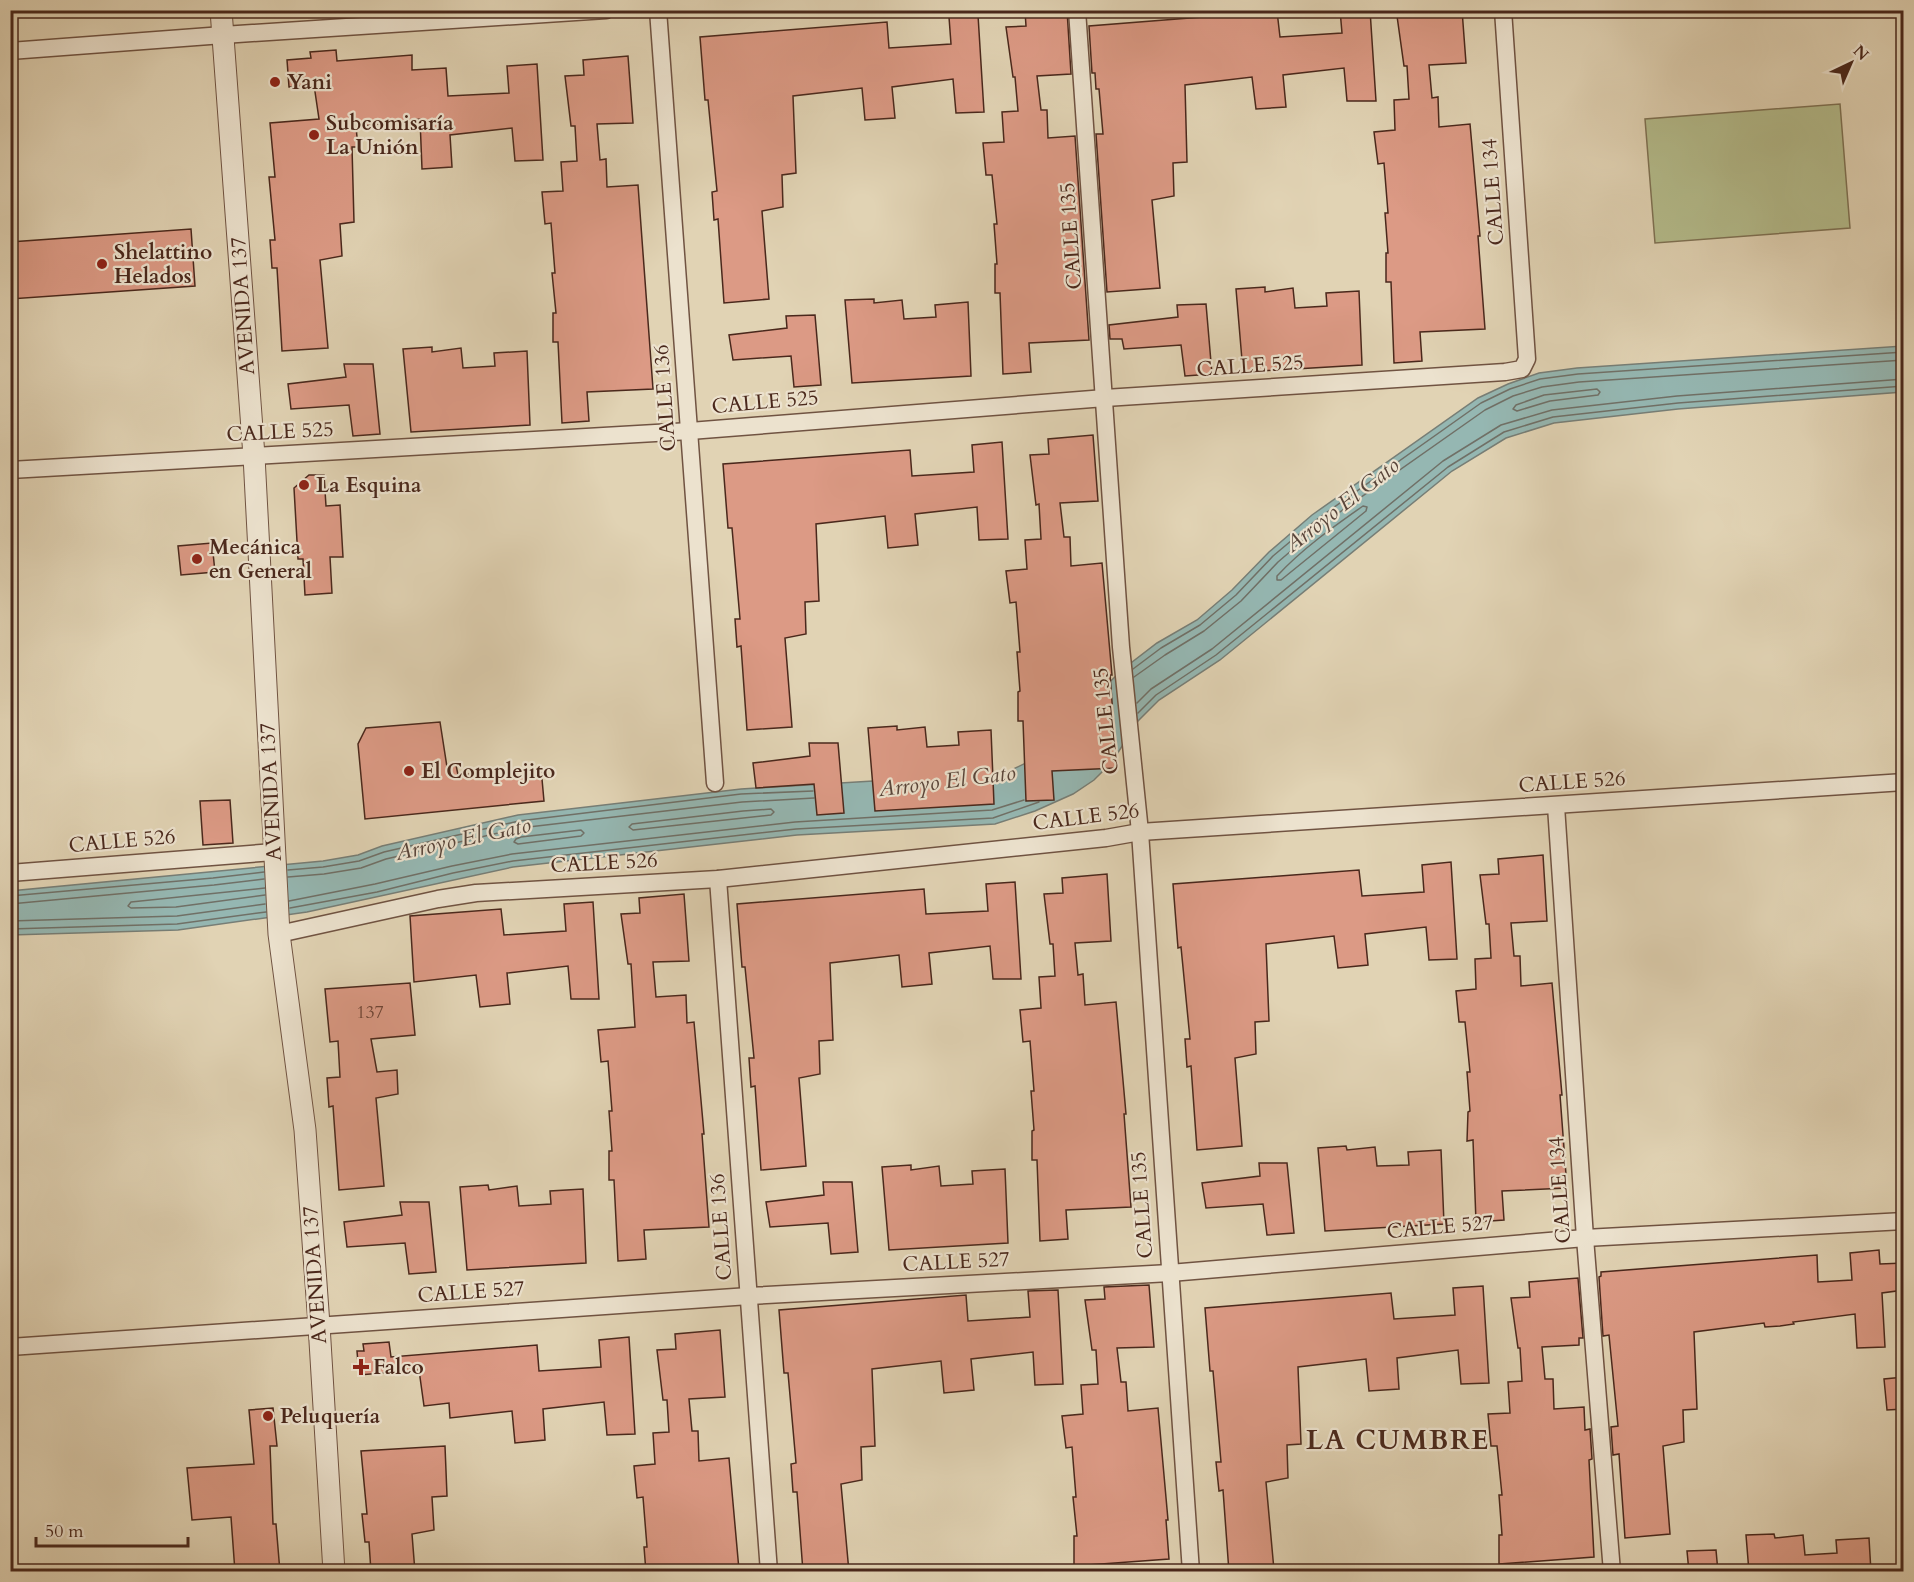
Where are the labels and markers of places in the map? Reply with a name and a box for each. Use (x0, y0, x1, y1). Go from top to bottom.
place label: Yani (287, 68, 332, 97)
marker: Yani (268, 75, 282, 89)
place label: Subcomisaría La Unión (326, 109, 454, 162)
marker: Subcomisaría La Unión (307, 128, 321, 142)
place label: Shelattino Helados (114, 238, 212, 291)
marker: Shelattino Helados (95, 257, 109, 271)
place label: La Esquina (316, 471, 422, 500)
marker: La Esquina (297, 478, 311, 492)
place label: Mecánica en General (209, 533, 312, 586)
marker: Mecánica en General (190, 552, 204, 566)
place label: El Complejito (421, 757, 555, 786)
marker: El Complejito (402, 764, 416, 778)
place label: Falco (373, 1353, 424, 1382)
marker: Falco (354, 1360, 368, 1374)
place label: Peluquería (280, 1402, 381, 1431)
marker: Peluquería (261, 1409, 275, 1423)

